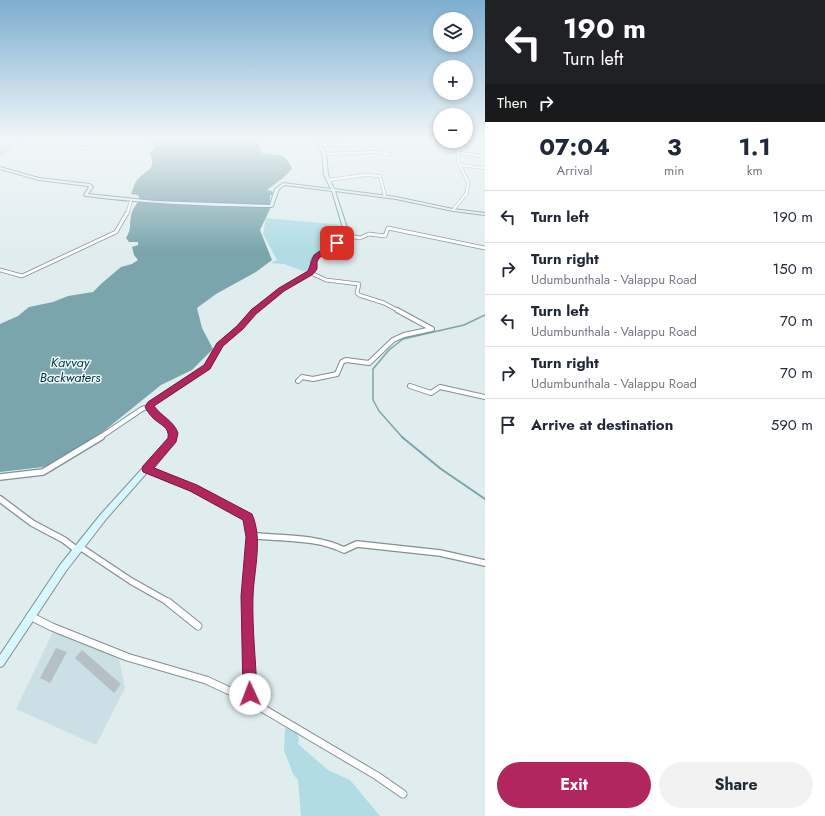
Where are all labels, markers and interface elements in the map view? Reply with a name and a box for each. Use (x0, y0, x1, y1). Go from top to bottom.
text: 190 m (563, 8, 646, 49)
map controls (433, 12, 473, 148)
button: layers (433, 12, 473, 52)
icon: left (497, 16, 549, 68)
text: Turn left (563, 46, 623, 72)
button: + (433, 60, 473, 100)
text: Then (497, 92, 527, 114)
icon: right (535, 92, 557, 114)
button: − (433, 108, 473, 148)
text: 07:04 (539, 129, 610, 164)
text: 3 (667, 129, 682, 164)
text: 1.1 (739, 129, 771, 164)
text: Arrival (557, 161, 592, 180)
text: min (664, 161, 684, 180)
text: km (747, 161, 763, 180)
icon: left (497, 206, 519, 228)
text: Turn left (531, 206, 589, 228)
text: 190 m (772, 206, 813, 228)
pin (320, 226, 354, 260)
icon: arrive (326, 232, 348, 254)
text: Turn right (531, 248, 599, 270)
icon: right (497, 258, 519, 280)
text: 150 m (773, 258, 813, 280)
text: Udumbunthala - Valappu Road (531, 270, 697, 289)
text: Turn left (531, 300, 589, 322)
icon: left (497, 310, 519, 332)
text: 70 m (780, 310, 813, 332)
text: Udumbunthala - Valappu Road (531, 322, 697, 341)
text: Turn right (531, 352, 599, 374)
water label: Kavvay Backwaters (40, 353, 101, 387)
icon: right (497, 362, 519, 384)
text: 70 m (780, 362, 813, 384)
text: Udumbunthala - Valappu Road (531, 374, 697, 393)
icon: arrive (497, 414, 519, 436)
text: Arrive at destination (531, 414, 673, 436)
text: 590 m (771, 414, 813, 436)
position arrow (229, 673, 271, 715)
button: Exit (497, 762, 651, 808)
button: Share (659, 762, 813, 808)

